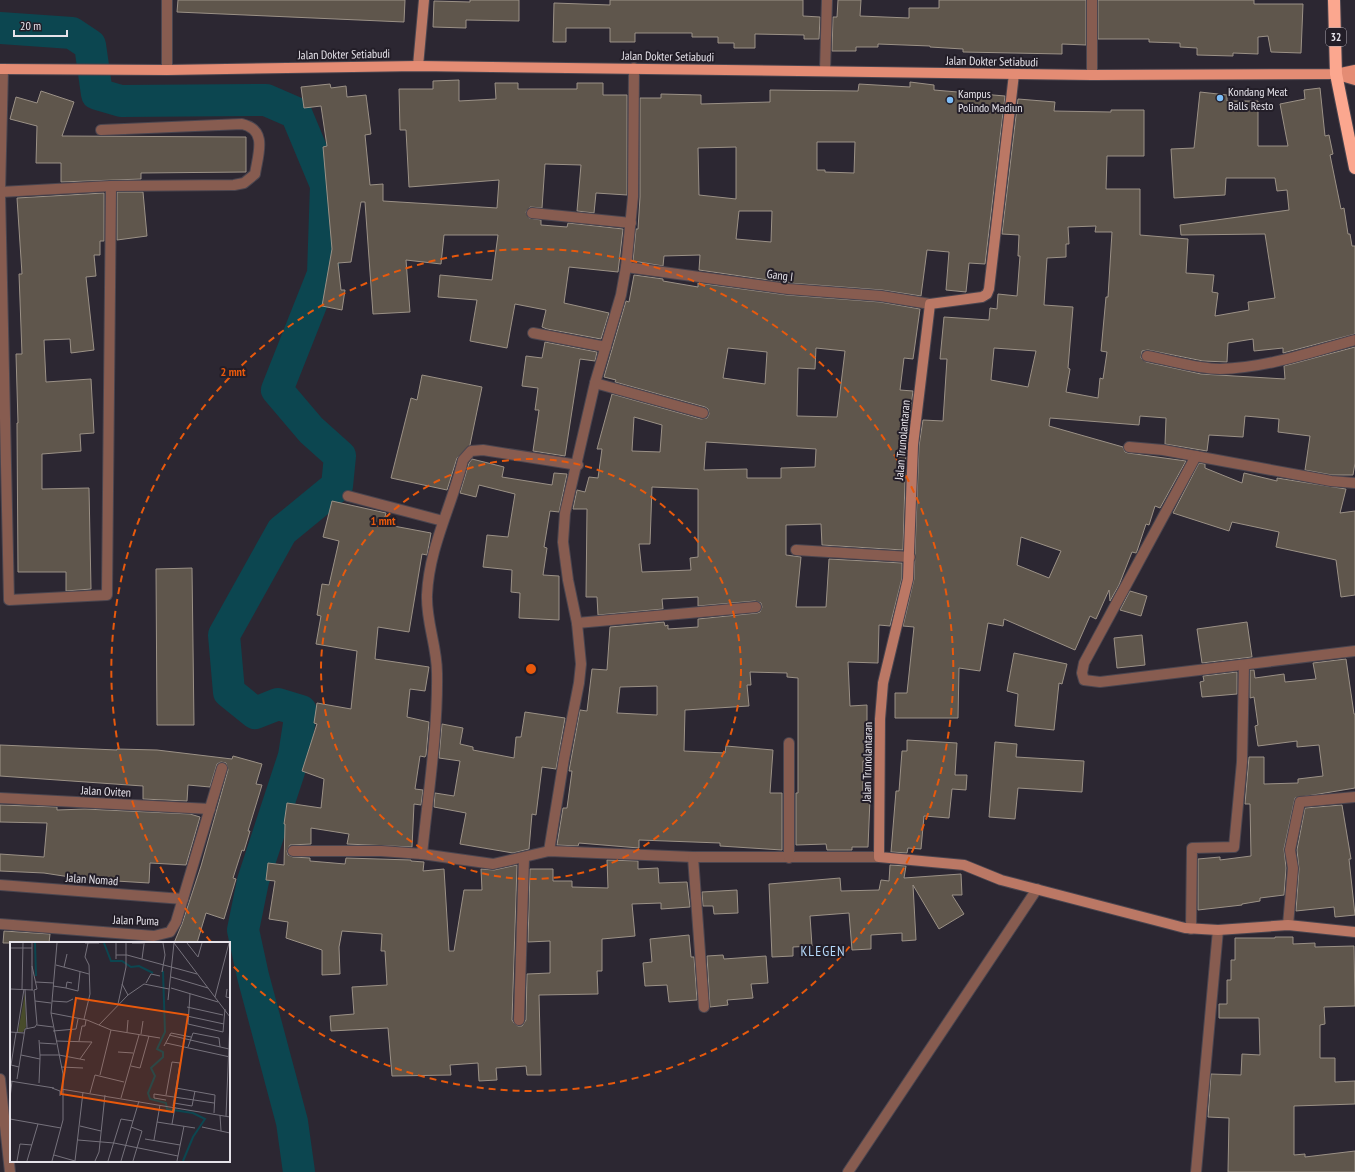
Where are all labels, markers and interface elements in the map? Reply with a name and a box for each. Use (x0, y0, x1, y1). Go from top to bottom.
scale bar (14, 12, 67, 38)
text: 20 m (20, 18, 41, 33)
road number: 32 (1326, 28, 1346, 46)
street label: Jalan Dokter Setiabudi (297, 46, 390, 62)
street label: Jalan Dokter Setiabudi (621, 48, 714, 64)
street label: Jalan Dokter Setiabudi (945, 53, 1038, 69)
place label: Kondang Meat Balls Resto (1228, 84, 1288, 113)
place label: Kampus Polindo Madiun (958, 86, 1023, 115)
marker: Kondang Meat Balls Resto (1215, 93, 1225, 103)
marker: Kampus Polindo Madiun (945, 95, 955, 105)
street label: Gang I (766, 266, 794, 284)
text: 2 mnt (220, 364, 246, 379)
street label: Jalan Trunolantaran (891, 399, 913, 482)
text: 1 mnt (370, 513, 396, 528)
centre of rings (524, 662, 538, 676)
street label: Jalan Trunolantaran (859, 722, 875, 803)
street label: Jalan Oviten (80, 782, 131, 800)
street label: Jalan Nomad (64, 870, 119, 888)
street label: Jalan Puma (112, 912, 159, 928)
inset map (10, 942, 230, 1162)
district label: KLEGEN (800, 942, 846, 960)

